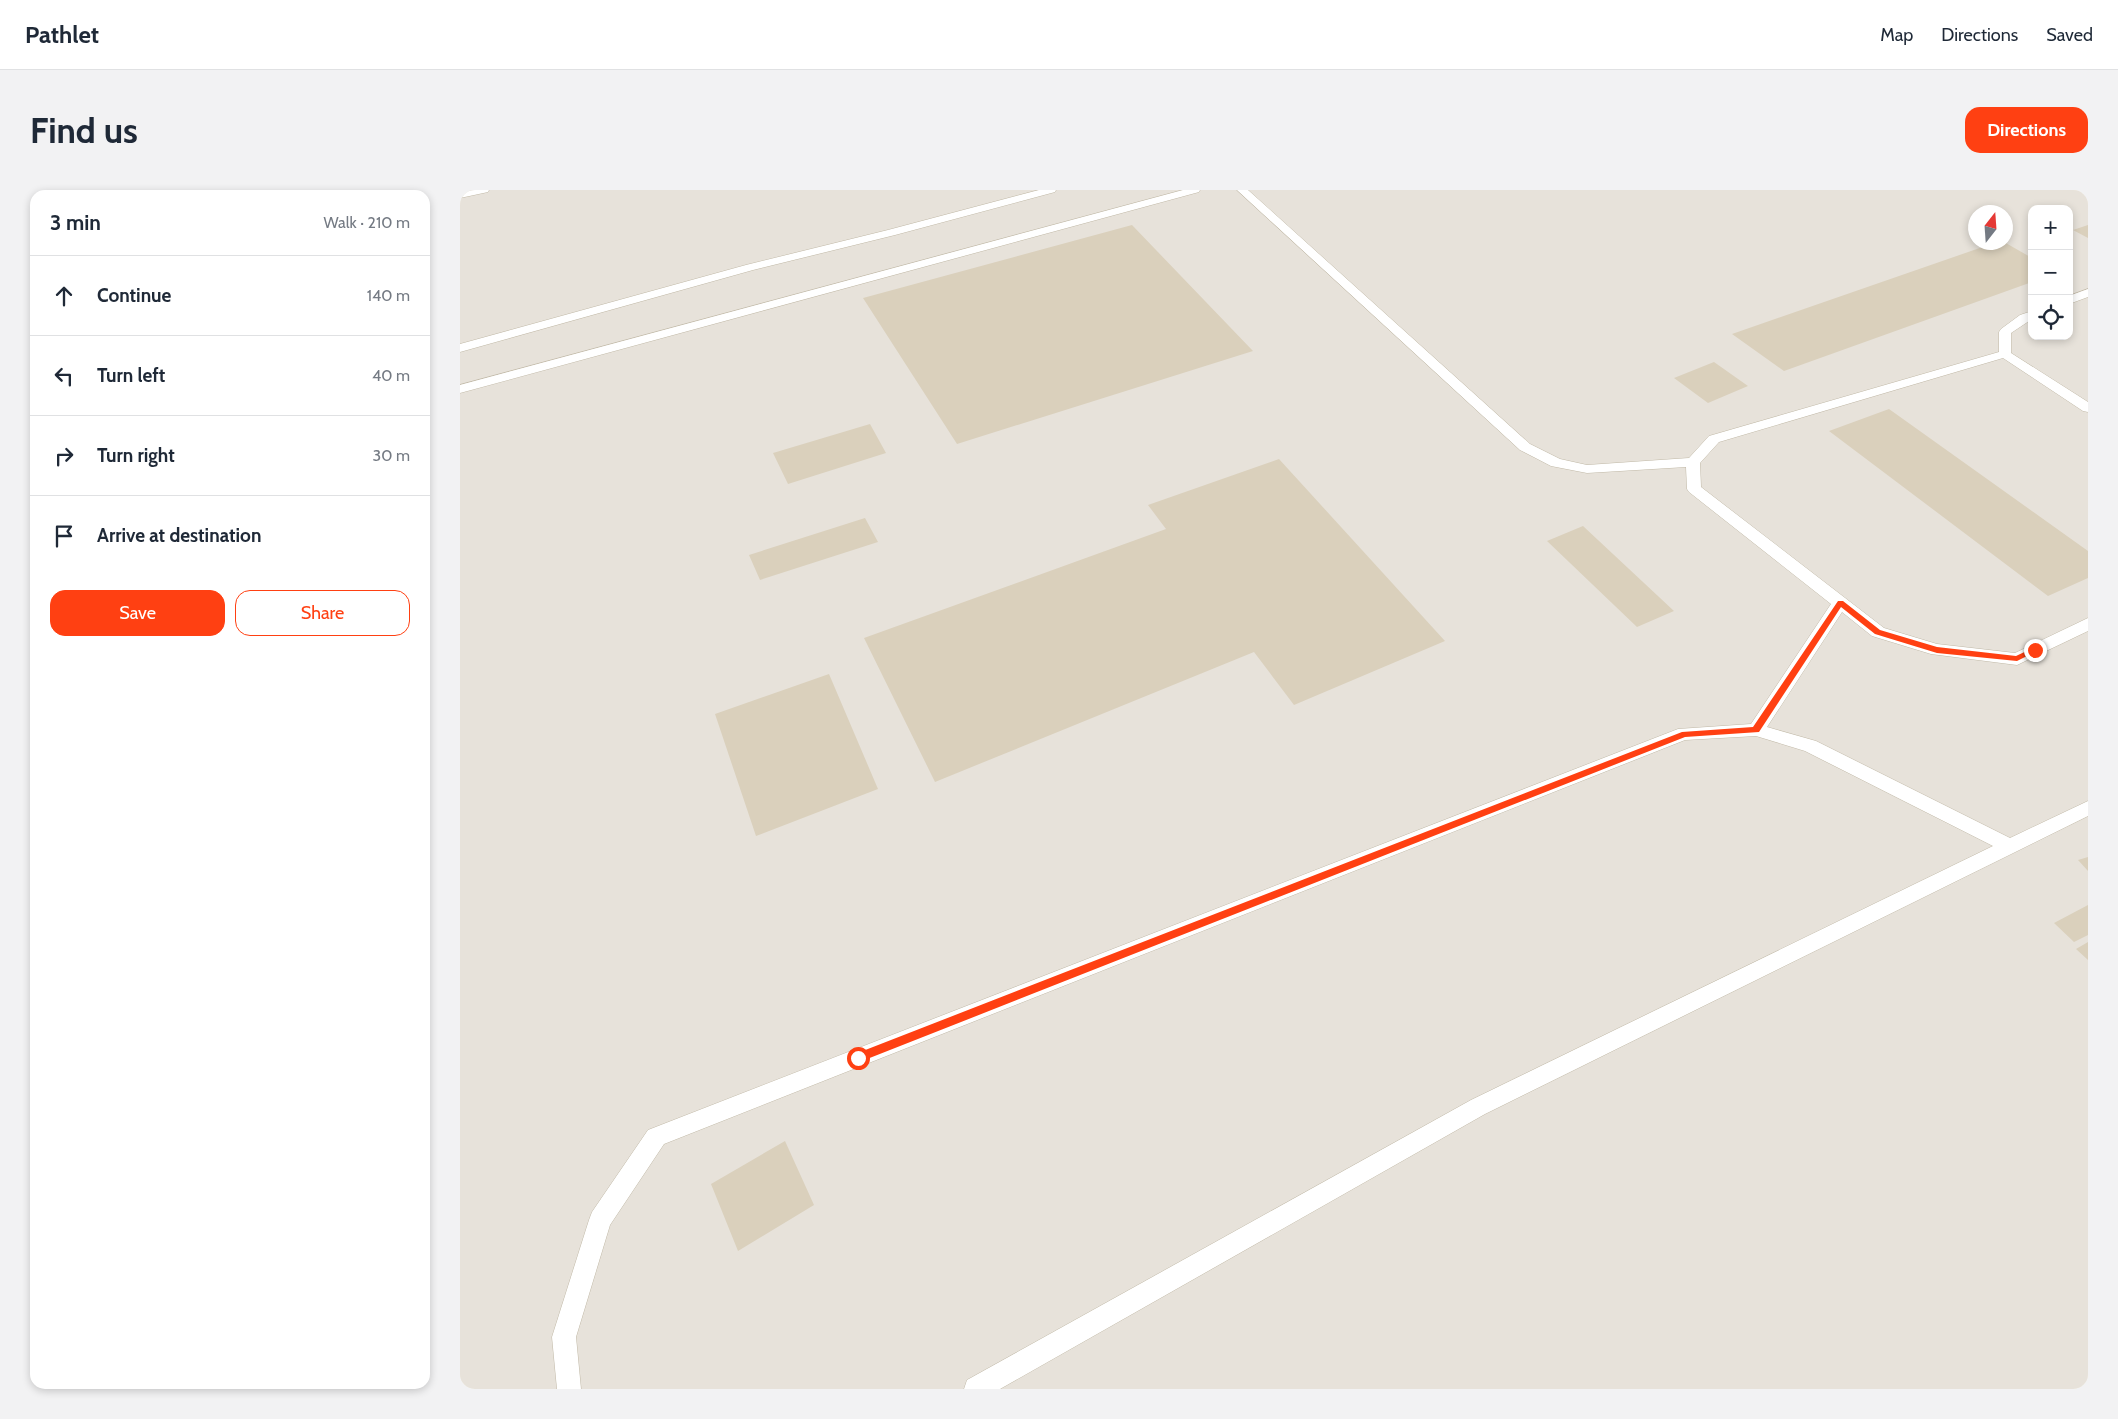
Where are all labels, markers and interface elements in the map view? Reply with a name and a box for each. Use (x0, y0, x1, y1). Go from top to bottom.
text: Pathlet (25, 20, 99, 49)
text: Map (1880, 24, 1913, 46)
text: Directions (1941, 24, 2018, 46)
text: Saved (2046, 24, 2093, 46)
button: Directions (1965, 107, 2088, 153)
text: Find us (30, 109, 138, 152)
north arrow (1968, 205, 2013, 250)
map controls (2028, 205, 2073, 340)
button: + (2028, 205, 2073, 250)
text: 3 min (50, 210, 101, 235)
text: Walk · 210 m (323, 213, 410, 232)
button: − (2028, 250, 2073, 295)
icon: ahead (50, 282, 78, 310)
text: Continue (97, 284, 171, 307)
text: 140 m (367, 286, 410, 305)
button: locate (2028, 295, 2073, 340)
icon: left (50, 362, 78, 390)
text: Turn left (97, 364, 165, 387)
text: 40 m (372, 366, 410, 385)
icon: right (50, 442, 78, 470)
text: Turn right (97, 444, 175, 467)
text: 30 m (373, 446, 410, 465)
icon: arrive (50, 522, 78, 550)
text: Arrive at destination (97, 524, 261, 547)
button: Save (50, 590, 225, 636)
button: Share (235, 590, 410, 636)
route end (2024, 639, 2047, 662)
route start (847, 1047, 870, 1070)

